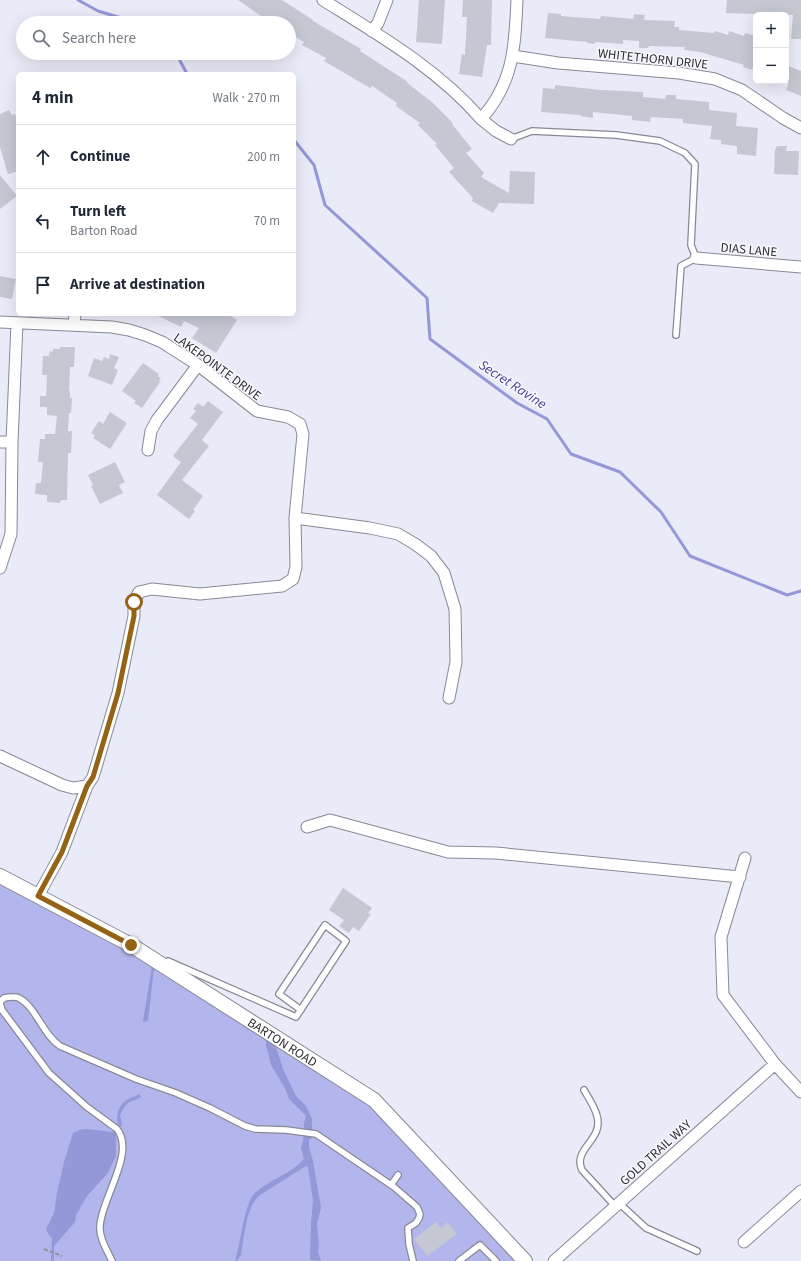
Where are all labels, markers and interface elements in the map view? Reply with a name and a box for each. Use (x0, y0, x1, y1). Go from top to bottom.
map controls (753, 12, 789, 84)
button: + (753, 12, 789, 48)
search box (16, 16, 296, 60)
icon: search (30, 27, 52, 49)
text: Search here (62, 28, 136, 49)
street label: WHITETHORN DRIVE (597, 44, 709, 74)
button: − (753, 48, 789, 84)
text: 4 min (32, 86, 73, 110)
text: Walk · 270 m (212, 89, 280, 107)
icon: ahead (32, 146, 54, 168)
text: Continue (70, 146, 130, 167)
text: 200 m (247, 148, 280, 166)
text: Turn left (70, 201, 126, 222)
icon: left (32, 210, 54, 232)
text: 70 m (254, 212, 280, 230)
text: Barton Road (70, 222, 138, 240)
street label: DIAS LANE (720, 239, 778, 261)
icon: arrive (32, 274, 54, 296)
text: Arrive at destination (70, 274, 205, 295)
street label: LAKEPOINTE DRIVE (170, 329, 265, 405)
water label: Secret Ravine (475, 355, 550, 414)
route start (125, 593, 143, 611)
route end (122, 936, 140, 954)
street label: BARTON ROAD (244, 1014, 320, 1072)
street label: GOLD TRAIL WAY (616, 1115, 696, 1190)

